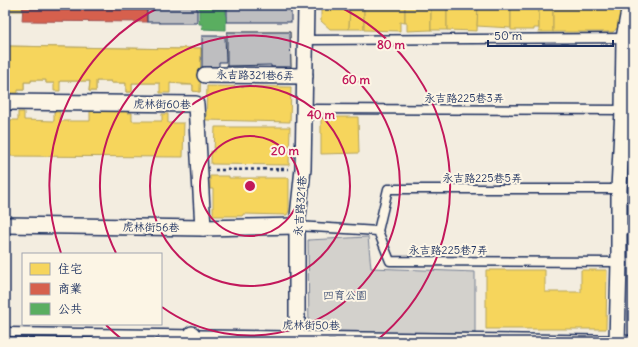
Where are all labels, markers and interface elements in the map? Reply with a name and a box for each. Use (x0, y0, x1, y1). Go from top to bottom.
scale bar (488, 22, 613, 48)
text: 50 m (494, 28, 523, 43)
text: 80 m (377, 37, 406, 52)
street label: 永吉路321巷6弄 (216, 67, 294, 83)
text: 60 m (342, 72, 371, 87)
street label: 永吉路225巷3弄 (424, 91, 504, 105)
street label: 虎林街60巷 (133, 96, 191, 112)
text: 40 m (307, 107, 336, 122)
text: 20 m (271, 143, 299, 158)
street label: 永吉路225巷5弄 (442, 171, 522, 185)
street label: 永吉路321巷 (291, 175, 309, 237)
centre of rings (243, 179, 257, 193)
street label: 虎林街56巷 (123, 220, 179, 234)
street label: 永吉路225巷7弄 (409, 243, 487, 257)
legend (22, 253, 162, 325)
text: 住宅 (58, 261, 82, 276)
text: 商業 (58, 281, 82, 296)
park label: 四育公園 (323, 288, 367, 302)
text: 公共 (58, 301, 82, 316)
street label: 虎林街50巷 (282, 317, 340, 333)

